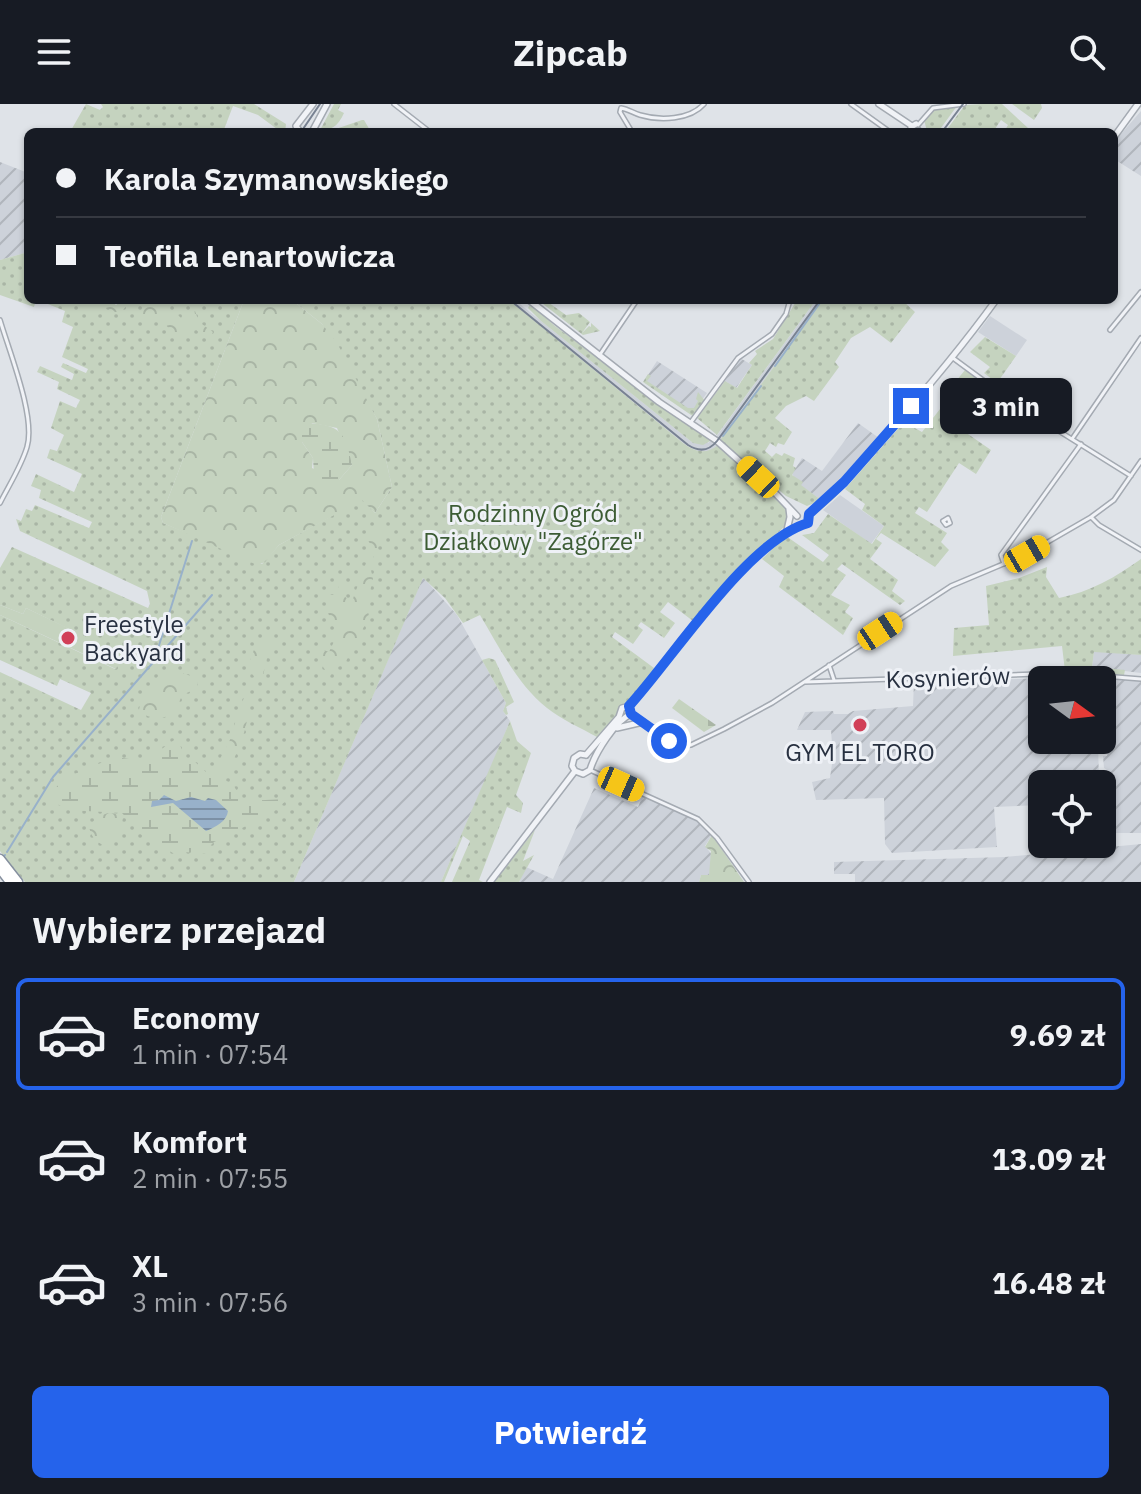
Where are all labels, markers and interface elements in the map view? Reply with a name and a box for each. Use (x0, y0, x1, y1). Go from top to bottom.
text: Zipcab (513, 29, 628, 76)
icon: menu (32, 30, 76, 74)
icon: search (1065, 30, 1109, 74)
text: Karola Szymanowskiego (104, 159, 449, 198)
text: Teofila Lenartowicza (104, 236, 395, 275)
callout: 3 min (939, 378, 1071, 434)
route end (893, 388, 929, 424)
text: 3 min (972, 389, 1040, 423)
car (732, 452, 784, 502)
park label: Rodzinny Ogród Działkowy "Zagórze" (423, 497, 643, 557)
car (1000, 532, 1054, 576)
place label: Freestyle Backyard (84, 608, 184, 668)
car (853, 608, 907, 654)
marker: Freestyle Backyard (59, 629, 77, 647)
street label: Kosynierów (885, 659, 1011, 695)
north arrow (1028, 666, 1116, 754)
map controls (1028, 666, 1116, 858)
marker: GYM EL TORO (851, 716, 869, 734)
route start (651, 723, 687, 759)
place label: GYM EL TORO (785, 736, 935, 768)
car (594, 763, 648, 805)
button: locate (1028, 770, 1116, 858)
text: Wybierz przejazd (32, 906, 326, 953)
icon: car (36, 998, 108, 1070)
text: Economy (132, 998, 260, 1037)
text: 9.69 zł (1010, 1015, 1105, 1054)
text: 1 min · 07:54 (132, 1037, 288, 1071)
icon: car (36, 1122, 108, 1194)
text: Komfort (132, 1122, 247, 1161)
text: 13.09 zł (992, 1139, 1105, 1178)
text: 2 min · 07:55 (132, 1161, 288, 1195)
icon: car (36, 1246, 108, 1318)
text: XL (132, 1246, 168, 1285)
text: 16.48 zł (992, 1263, 1105, 1302)
text: 3 min · 07:56 (132, 1285, 288, 1319)
button: Potwierdź (32, 1386, 1109, 1478)

